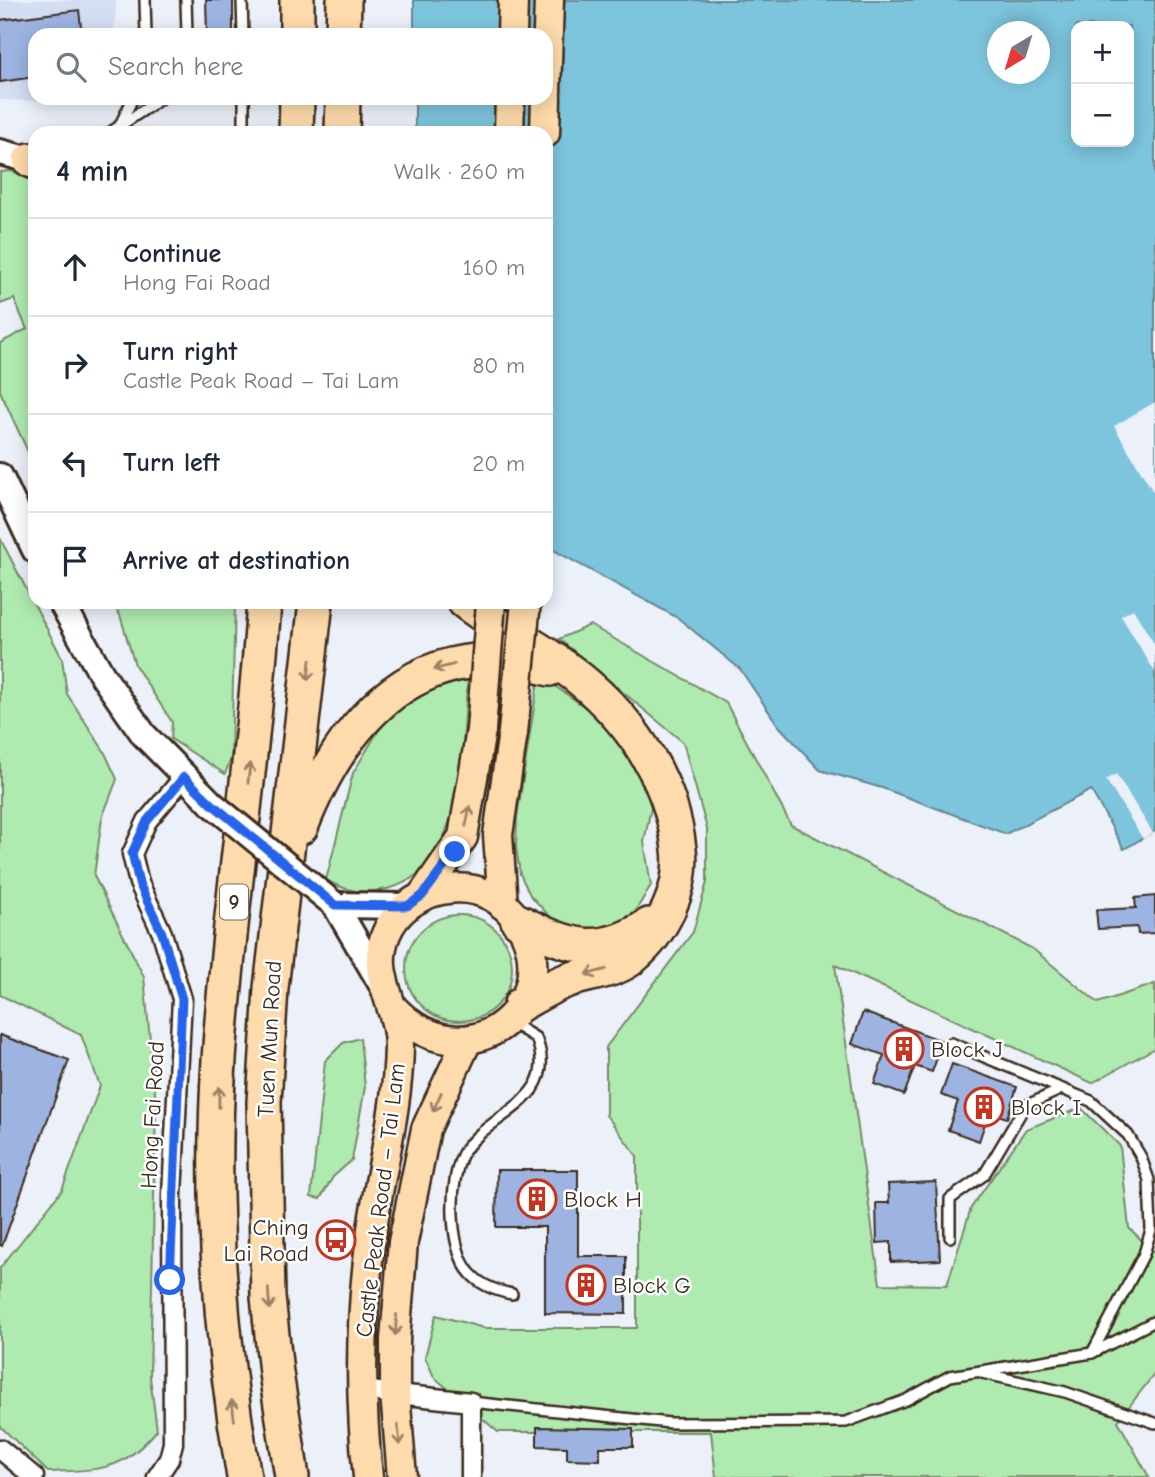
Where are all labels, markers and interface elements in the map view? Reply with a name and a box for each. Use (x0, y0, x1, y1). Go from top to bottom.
north arrow (987, 21, 1050, 84)
map controls (1071, 21, 1134, 147)
button: + (1071, 21, 1134, 84)
search box (28, 28, 553, 105)
icon: search (52, 48, 90, 86)
text: Search here (108, 52, 243, 82)
button: − (1071, 84, 1134, 147)
text: 4 min (56, 154, 128, 189)
text: Walk · 260 m (394, 158, 525, 185)
text: Continue (123, 239, 221, 269)
icon: ahead (56, 248, 94, 286)
text: 160 m (463, 254, 525, 281)
text: Hong Fai Road (123, 269, 271, 296)
text: Turn right (123, 337, 237, 367)
icon: right (56, 346, 94, 384)
text: 80 m (472, 352, 525, 379)
text: Castle Peak Road – Tai Lam (123, 367, 399, 394)
icon: left (56, 444, 94, 482)
text: Turn left (123, 448, 220, 478)
text: 20 m (472, 450, 525, 477)
icon: arrive (56, 542, 94, 580)
text: Arrive at destination (123, 546, 350, 576)
one-way arrow (303, 658, 316, 681)
one-way arrow (433, 661, 456, 674)
one-way arrow (242, 762, 255, 784)
one-way arrow (462, 806, 475, 828)
route end (439, 836, 470, 867)
road number: 9 (220, 884, 248, 920)
street label: Tuen Mun Road (252, 960, 287, 1118)
one-way arrow (586, 966, 608, 979)
building icon: Block J (883, 1028, 925, 1070)
place label: Block J (931, 1036, 1003, 1063)
street label: Hong Fai Road (135, 1041, 170, 1190)
street label: Castle Peak Road – Tai Lam (350, 1061, 411, 1339)
one-way arrow (212, 1085, 226, 1108)
building icon: Block I (963, 1086, 1005, 1128)
one-way arrow (430, 1091, 443, 1112)
place label: Block I (1011, 1094, 1081, 1121)
building icon: Block H (516, 1178, 558, 1220)
place label: Block H (564, 1186, 642, 1213)
place label: Ching Lai Road (223, 1214, 309, 1267)
bus stop icon: Ching Lai Road (315, 1219, 357, 1261)
route start (154, 1264, 185, 1295)
building icon: Block G (565, 1264, 607, 1306)
place label: Block G (613, 1272, 691, 1299)
one-way arrow (263, 1287, 276, 1310)
one-way arrow (389, 1313, 402, 1335)
one-way arrow (226, 1399, 239, 1422)
one-way arrow (393, 1423, 406, 1446)

